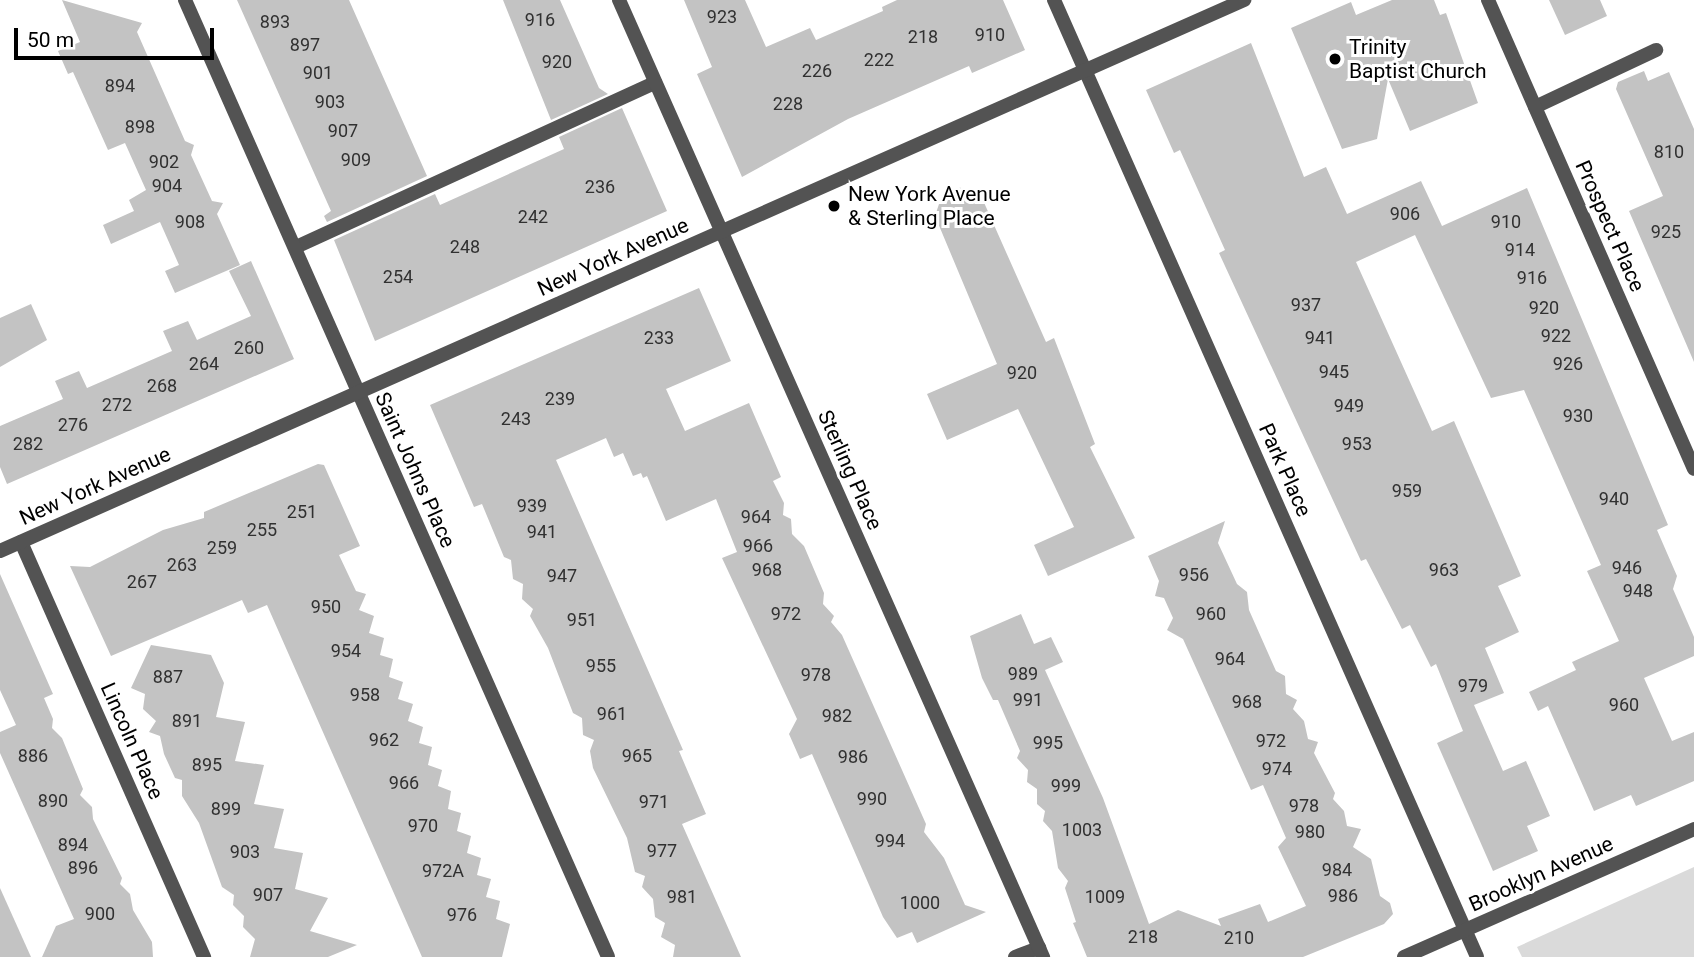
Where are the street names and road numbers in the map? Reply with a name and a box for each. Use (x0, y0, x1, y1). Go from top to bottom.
street label: Prospect Place (1570, 157, 1650, 295)
street label: New York Avenue (534, 212, 692, 302)
street label: Saint Johns Place (369, 388, 461, 552)
street label: Sterling Place (812, 406, 888, 534)
street label: Park Place (1253, 419, 1317, 521)
street label: New York Avenue (16, 441, 174, 531)
street label: Lincoln Place (95, 679, 169, 803)
street label: Brooklyn Avenue (1465, 831, 1617, 917)

